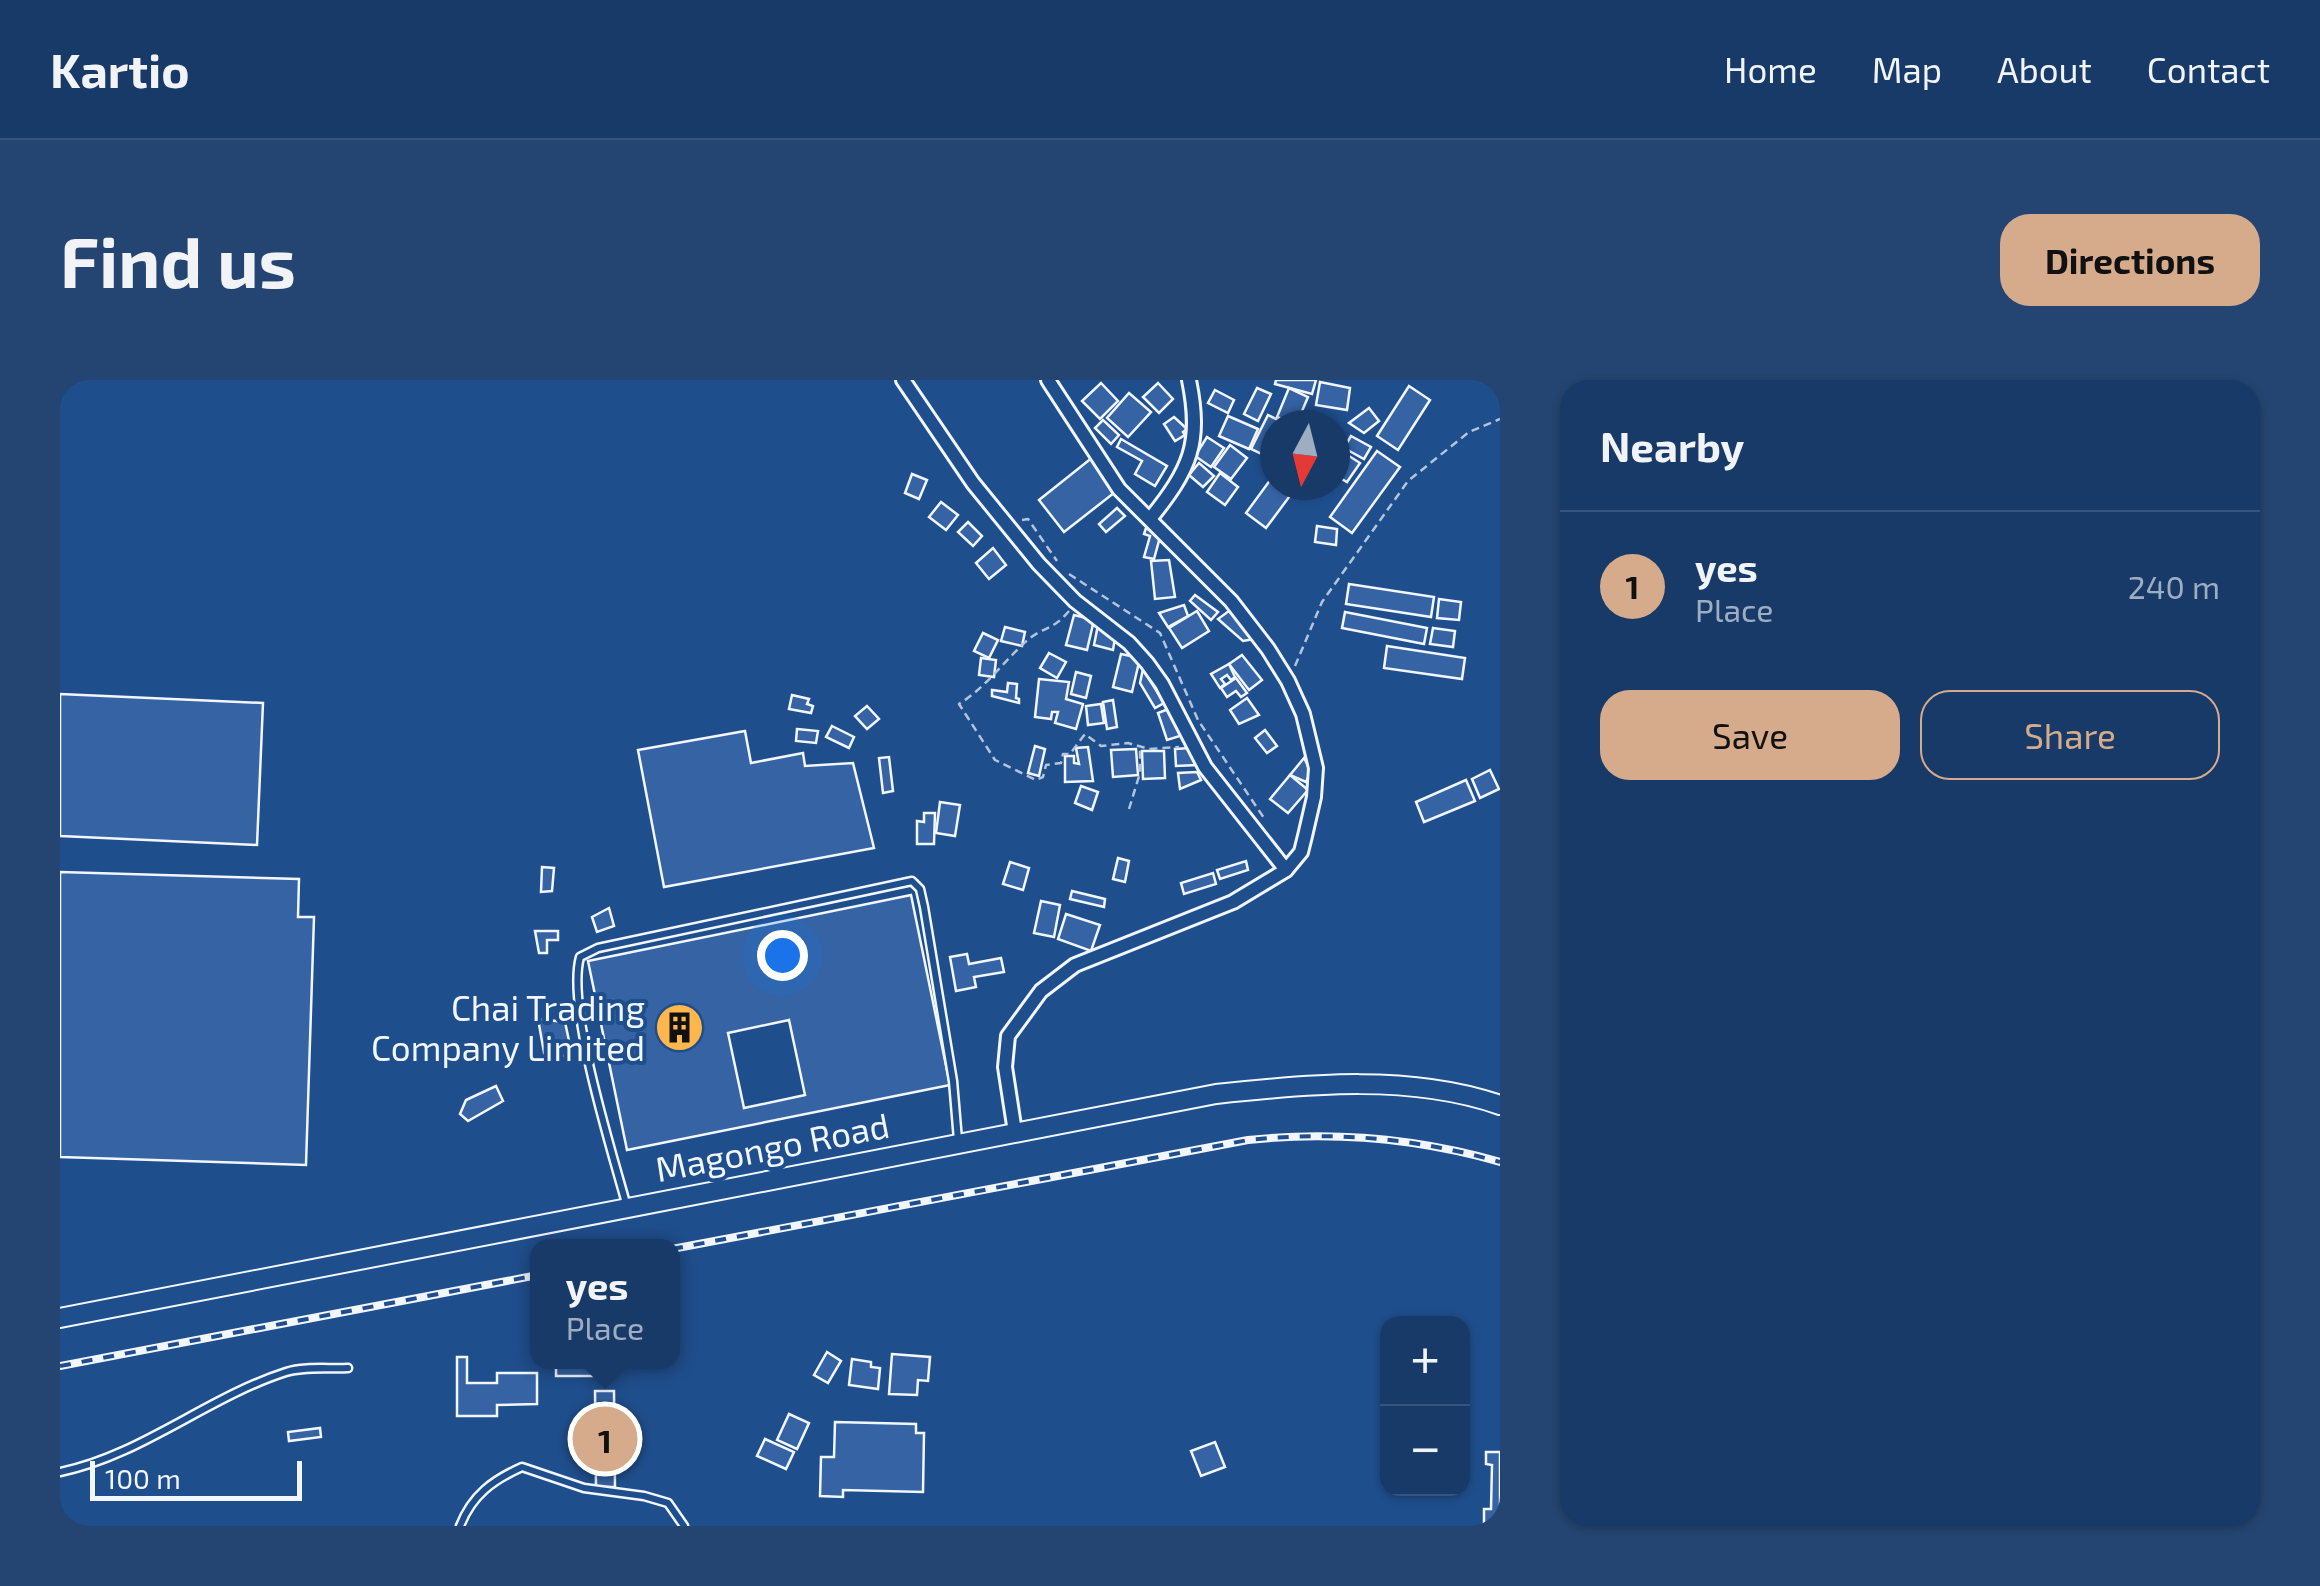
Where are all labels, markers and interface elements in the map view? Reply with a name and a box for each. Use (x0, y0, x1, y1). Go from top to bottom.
text: Kartio (50, 40, 190, 98)
text: Home (1724, 48, 1817, 90)
text: Map (1872, 48, 1942, 90)
text: About (1997, 48, 2092, 90)
text: Contact (2147, 48, 2270, 90)
button: Directions (2000, 214, 2260, 306)
text: Find us (60, 218, 296, 302)
north arrow (1260, 410, 1350, 500)
text: Nearby (1600, 420, 1744, 470)
text: yes (1695, 544, 1758, 590)
text: 1 (1626, 567, 1639, 605)
text: 240 m (2128, 567, 2220, 605)
text: Place (1695, 590, 1774, 628)
button: Save (1600, 690, 1900, 780)
button: Share (1920, 690, 2220, 780)
your location (757, 930, 808, 981)
place label: Chai Trading Company Limited (371, 986, 645, 1068)
building icon: Chai Trading Company Limited (654, 1001, 706, 1053)
street label: Magongo Road (652, 1103, 892, 1189)
popup (530, 1239, 680, 1369)
text: yes (566, 1262, 629, 1308)
text: Place (566, 1308, 644, 1346)
map controls (1380, 1316, 1470, 1496)
button: + (1380, 1316, 1470, 1406)
pin: 1 (572, 1402, 638, 1476)
button: − (1380, 1406, 1470, 1496)
scale bar (90, 1456, 302, 1500)
text: 100 m (105, 1461, 181, 1495)

